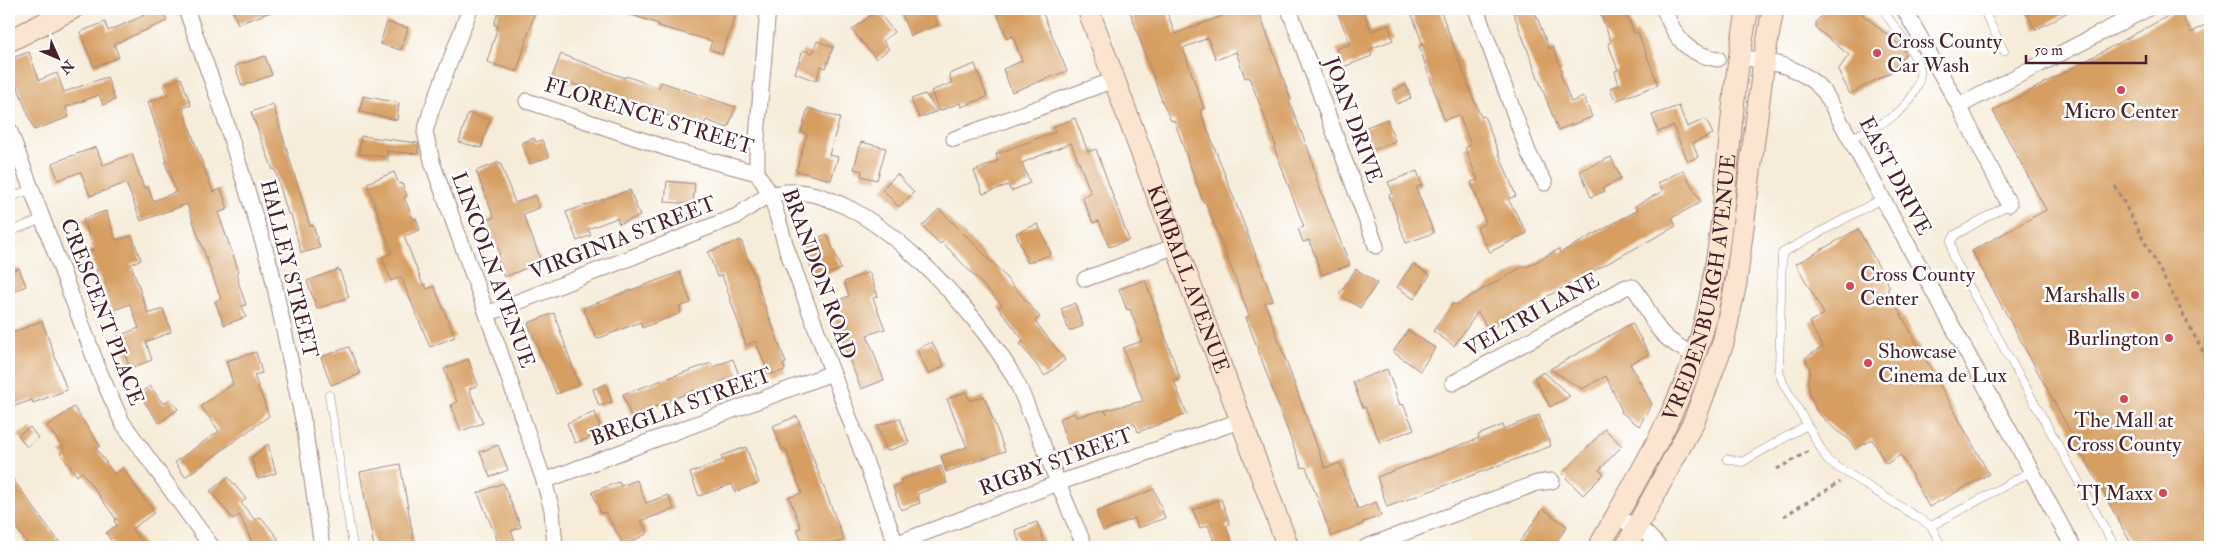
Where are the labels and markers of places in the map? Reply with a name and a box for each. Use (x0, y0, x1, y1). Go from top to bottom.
place label: Cross County Car Wash (1887, 28, 2003, 79)
marker: Cross County Car Wash (1871, 47, 1883, 59)
marker: Micro Center (2115, 84, 2127, 96)
place label: Micro Center (2064, 98, 2179, 125)
place label: Cross County Center (1860, 261, 1976, 312)
marker: Cross County Center (1844, 280, 1856, 292)
place label: Marshalls (2044, 282, 2125, 309)
marker: Marshalls (2129, 289, 2141, 301)
place label: Burlington (2067, 325, 2159, 352)
marker: Burlington (2163, 332, 2175, 344)
place label: Showcase Cinema de Lux (1878, 338, 2007, 389)
marker: Showcase Cinema de Lux (1862, 357, 1874, 369)
marker: The Mall at Cross County (2118, 393, 2130, 405)
place label: The Mall at Cross County (2067, 407, 2182, 458)
place label: TJ Maxx (2077, 480, 2154, 507)
marker: TJ Maxx (2157, 487, 2169, 499)

